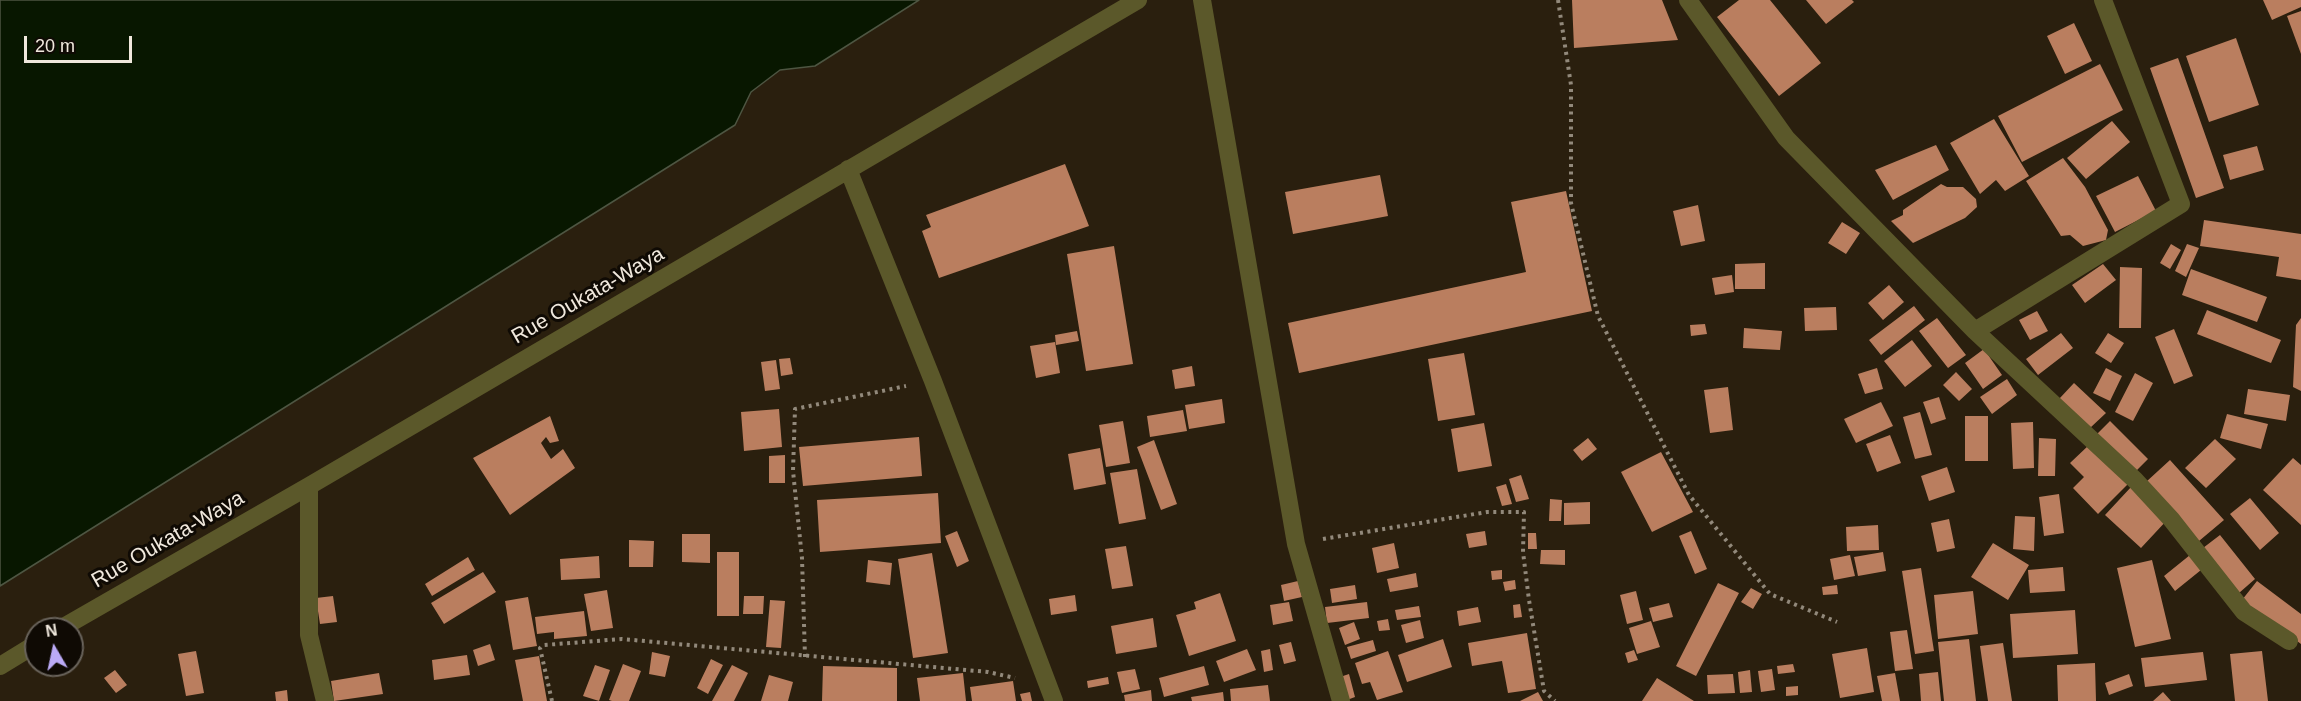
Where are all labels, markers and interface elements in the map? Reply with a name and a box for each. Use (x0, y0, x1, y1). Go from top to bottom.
scale bar (27, 24, 135, 62)
text: 20 m (35, 36, 75, 56)
street label: Rue Oukata-Waya (507, 242, 669, 350)
street label: Rue Oukata-Waya (87, 486, 249, 594)
north arrow (24, 617, 84, 677)
text: N (44, 621, 58, 640)

